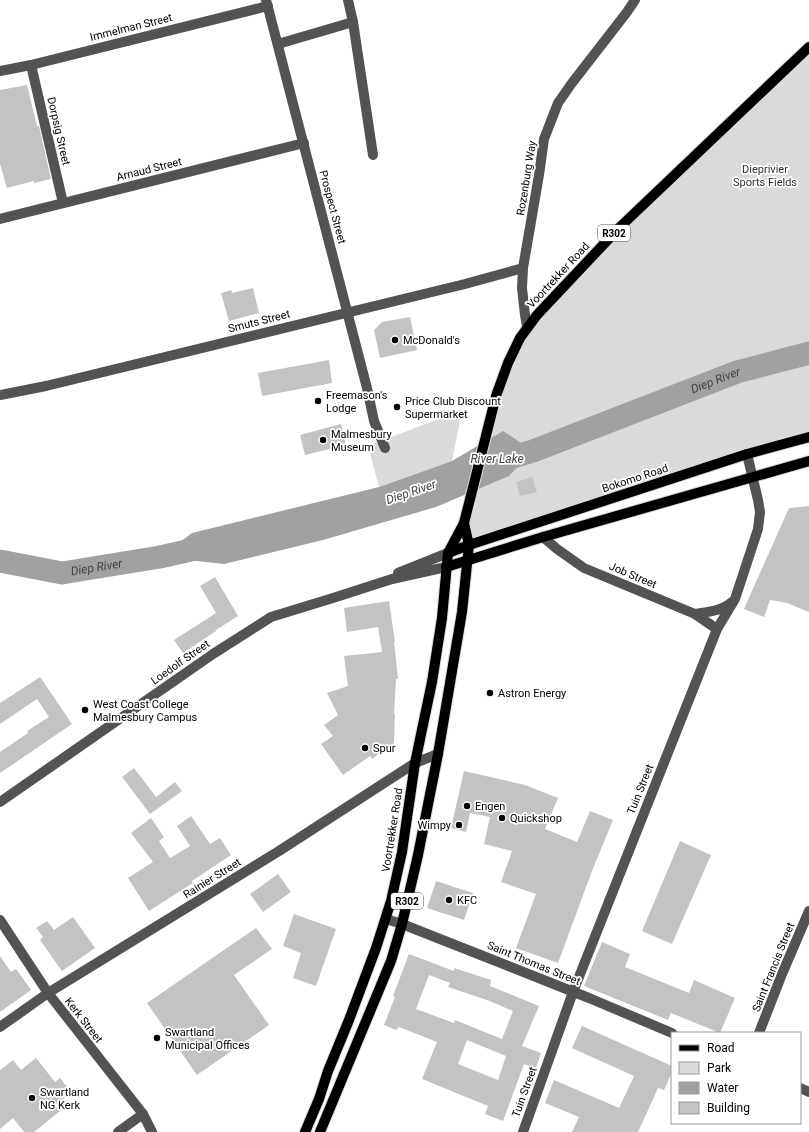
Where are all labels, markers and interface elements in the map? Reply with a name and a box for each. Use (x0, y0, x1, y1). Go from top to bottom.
street label: Immelman Street (89, 11, 174, 44)
street label: Dorpsig Street (44, 96, 73, 167)
street label: Rozenburg Way (514, 139, 539, 216)
street label: Arnaud Street (115, 155, 184, 184)
park label: Dieprivier Sports Fields (733, 163, 797, 189)
street label: Prospect Street (316, 169, 349, 246)
road number: R302 (598, 225, 630, 241)
street label: Voortrekker Road (525, 240, 592, 311)
street label: Smuts Street (227, 307, 292, 335)
place label: McDonald's (403, 334, 460, 347)
marker: McDonald's (390, 335, 400, 345)
water label: Diep River (689, 364, 743, 396)
place label: Freemason's Lodge (326, 389, 388, 415)
place label: Price Club Discount Supermarket (405, 395, 501, 421)
marker: Freemason's Lodge (313, 396, 323, 406)
marker: Price Club Discount Supermarket (392, 402, 402, 412)
place label: Malmesbury Museum (331, 428, 392, 454)
marker: Malmesbury Museum (318, 435, 328, 445)
water label: River Lake (470, 452, 524, 466)
street label: Bokomo Road (600, 462, 670, 495)
water label: Diep River (384, 477, 439, 507)
water label: Diep River (70, 556, 124, 578)
street label: Job Street (607, 560, 659, 591)
street label: Loedolf Street (148, 637, 213, 687)
place label: Astron Energy (498, 687, 567, 700)
marker: Astron Energy (485, 688, 495, 698)
place label: West Coast College Malmesbury Campus (93, 698, 197, 724)
marker: West Coast College Malmesbury Campus (80, 705, 90, 715)
place label: Spur (373, 742, 396, 755)
marker: Spur (360, 743, 370, 753)
street label: Tuin Street (625, 762, 656, 816)
street label: Voortrekker Road (379, 787, 406, 873)
place label: Engen (475, 800, 505, 813)
marker: Engen (462, 801, 472, 811)
place label: Quickshop (510, 812, 562, 825)
marker: Quickshop (497, 813, 507, 823)
place label: Wimpy (418, 819, 452, 832)
marker: Wimpy (454, 820, 464, 830)
street label: Rainier Street (181, 855, 244, 901)
road number: R302 (391, 893, 423, 909)
place label: KFC (457, 894, 477, 907)
marker: KFC (444, 895, 454, 905)
street label: Saint Francis Street (750, 920, 797, 1014)
street label: Saint Thomas Street (485, 939, 583, 988)
street label: Kerk Street (62, 995, 105, 1046)
place label: Swartland Municipal Offices (165, 1026, 250, 1052)
legend (671, 1032, 801, 1124)
marker: Swartland Municipal Offices (152, 1033, 162, 1043)
text: Road (707, 1041, 735, 1055)
text: Park (707, 1061, 732, 1075)
street label: Tuin Street (509, 1065, 540, 1119)
text: Water (707, 1081, 738, 1095)
place label: Swartland NG Kerk (40, 1086, 89, 1112)
marker: Swartland NG Kerk (27, 1093, 37, 1103)
text: Building (707, 1101, 750, 1115)

